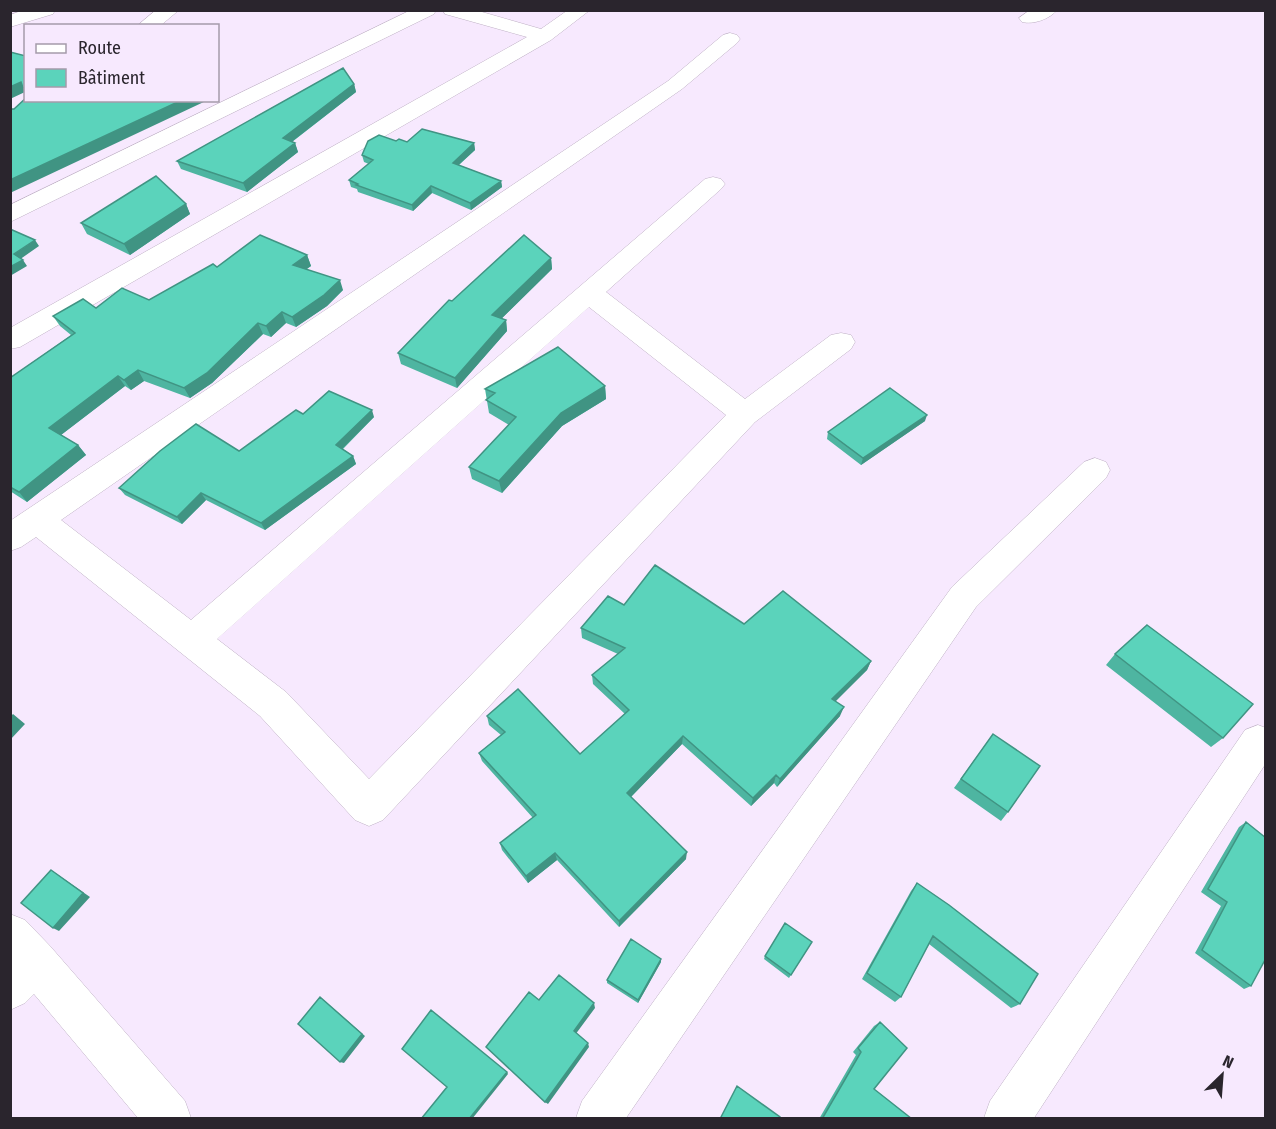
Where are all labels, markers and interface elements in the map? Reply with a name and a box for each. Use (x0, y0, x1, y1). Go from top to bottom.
legend (24, 24, 219, 102)
text: Route (78, 37, 121, 59)
text: Bâtiment (78, 67, 145, 89)
north arrow (1192, 1045, 1252, 1105)
text: N (1220, 1051, 1236, 1072)

